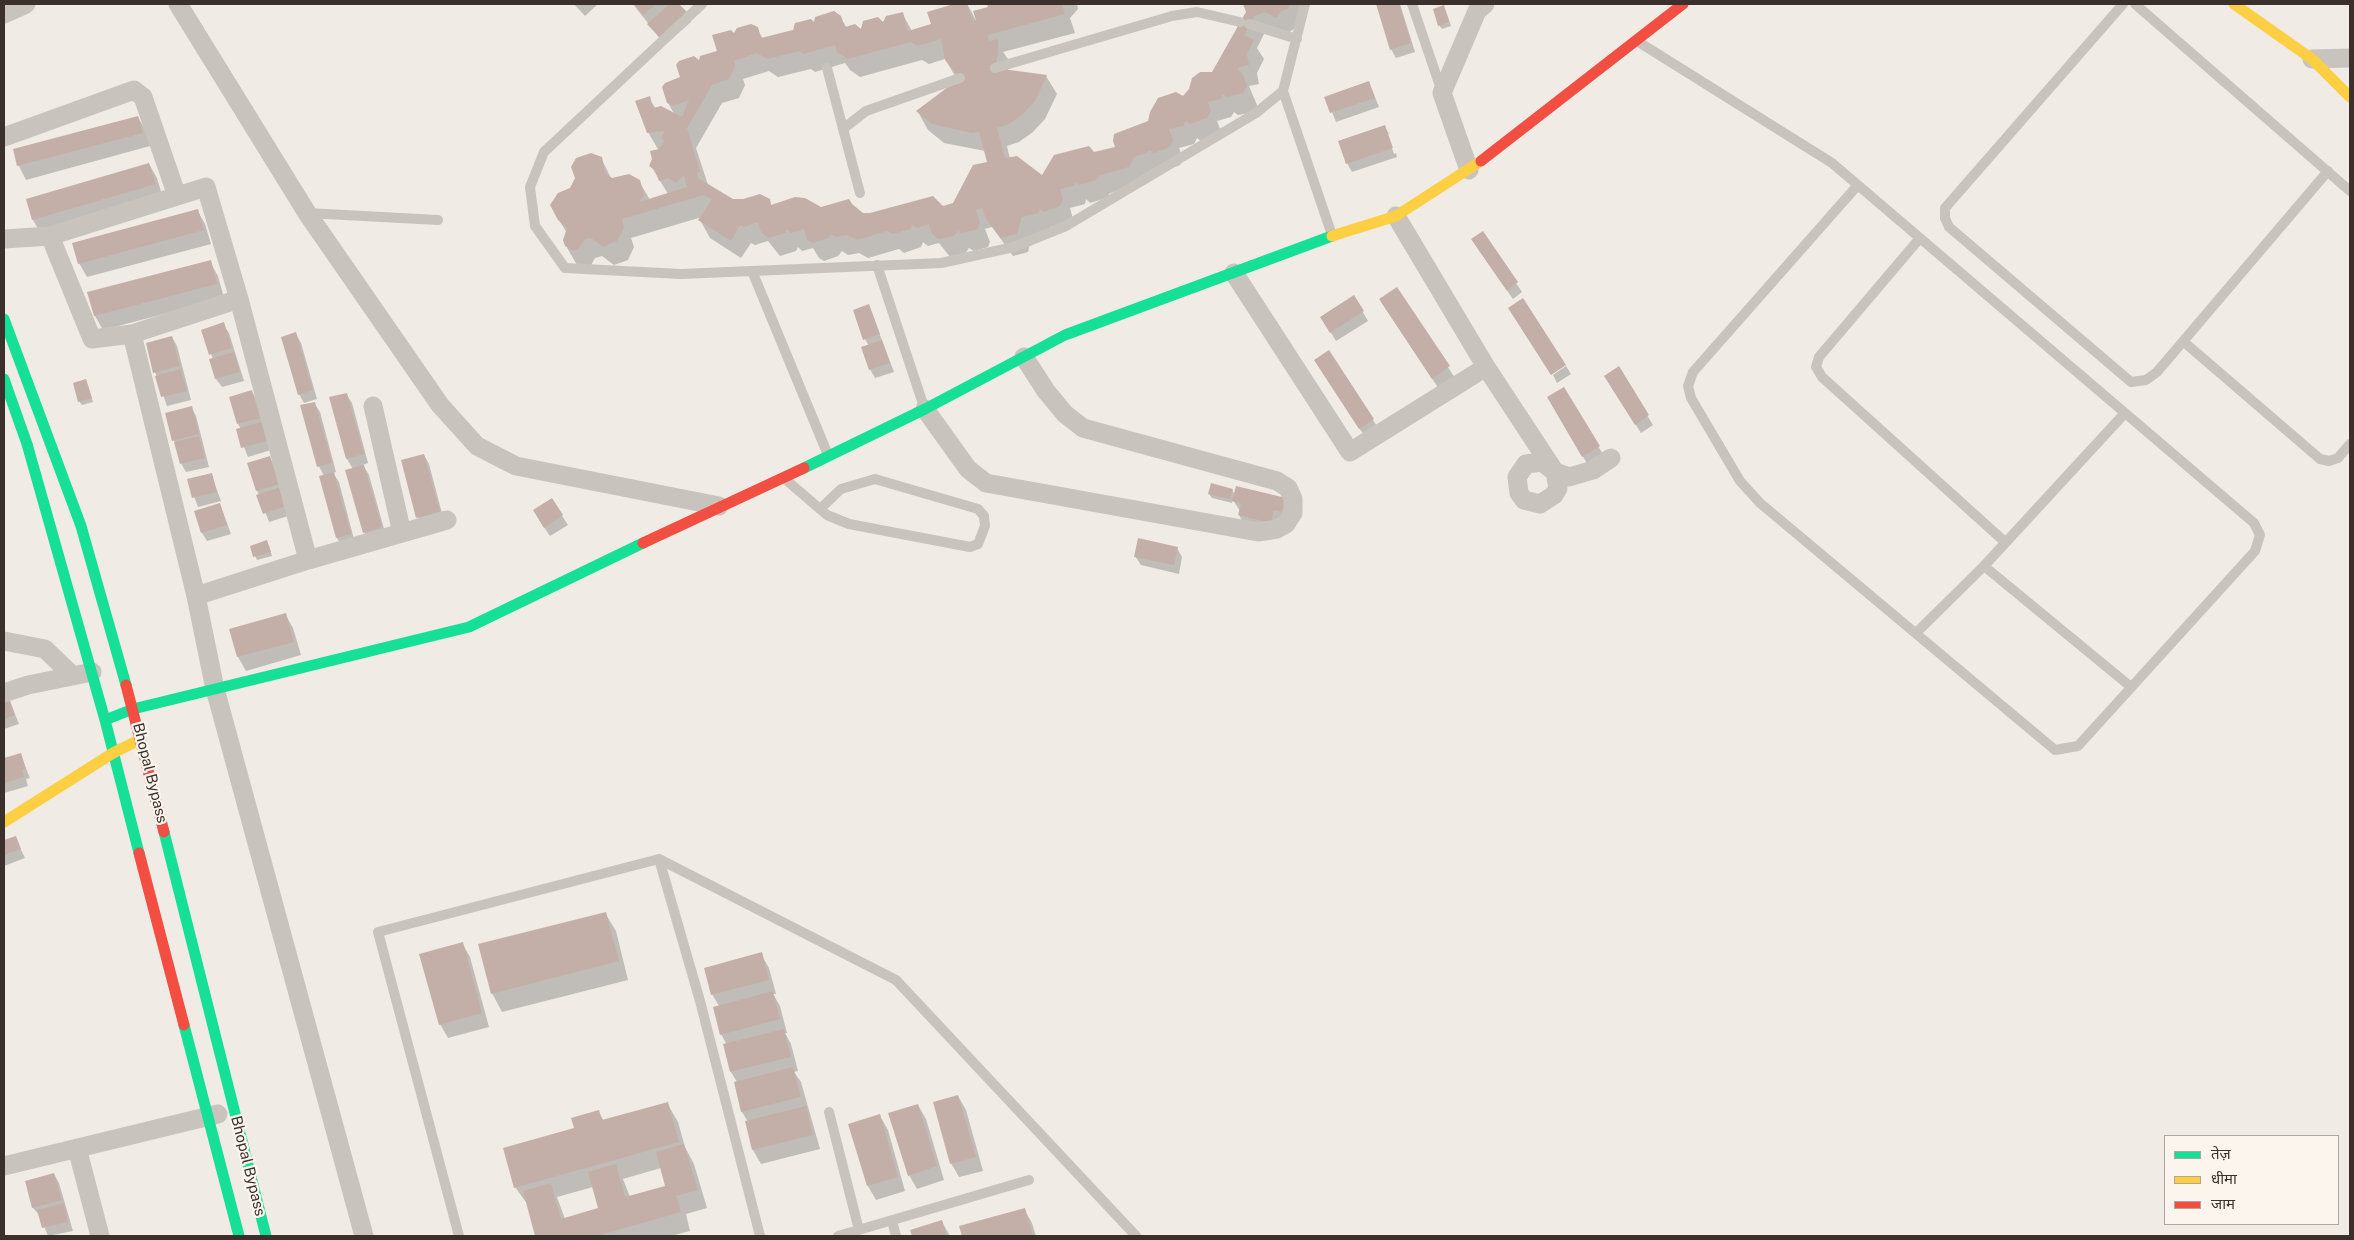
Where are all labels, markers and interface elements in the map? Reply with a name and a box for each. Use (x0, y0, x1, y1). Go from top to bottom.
street label: Bhopal Bypass (129, 721, 171, 825)
street label: Bhopal Bypass (227, 1114, 269, 1218)
legend (2164, 1135, 2339, 1225)
text: तेज़ (2211, 1145, 2231, 1162)
text: धीमा (2211, 1170, 2237, 1187)
text: जाम (2211, 1195, 2235, 1212)

